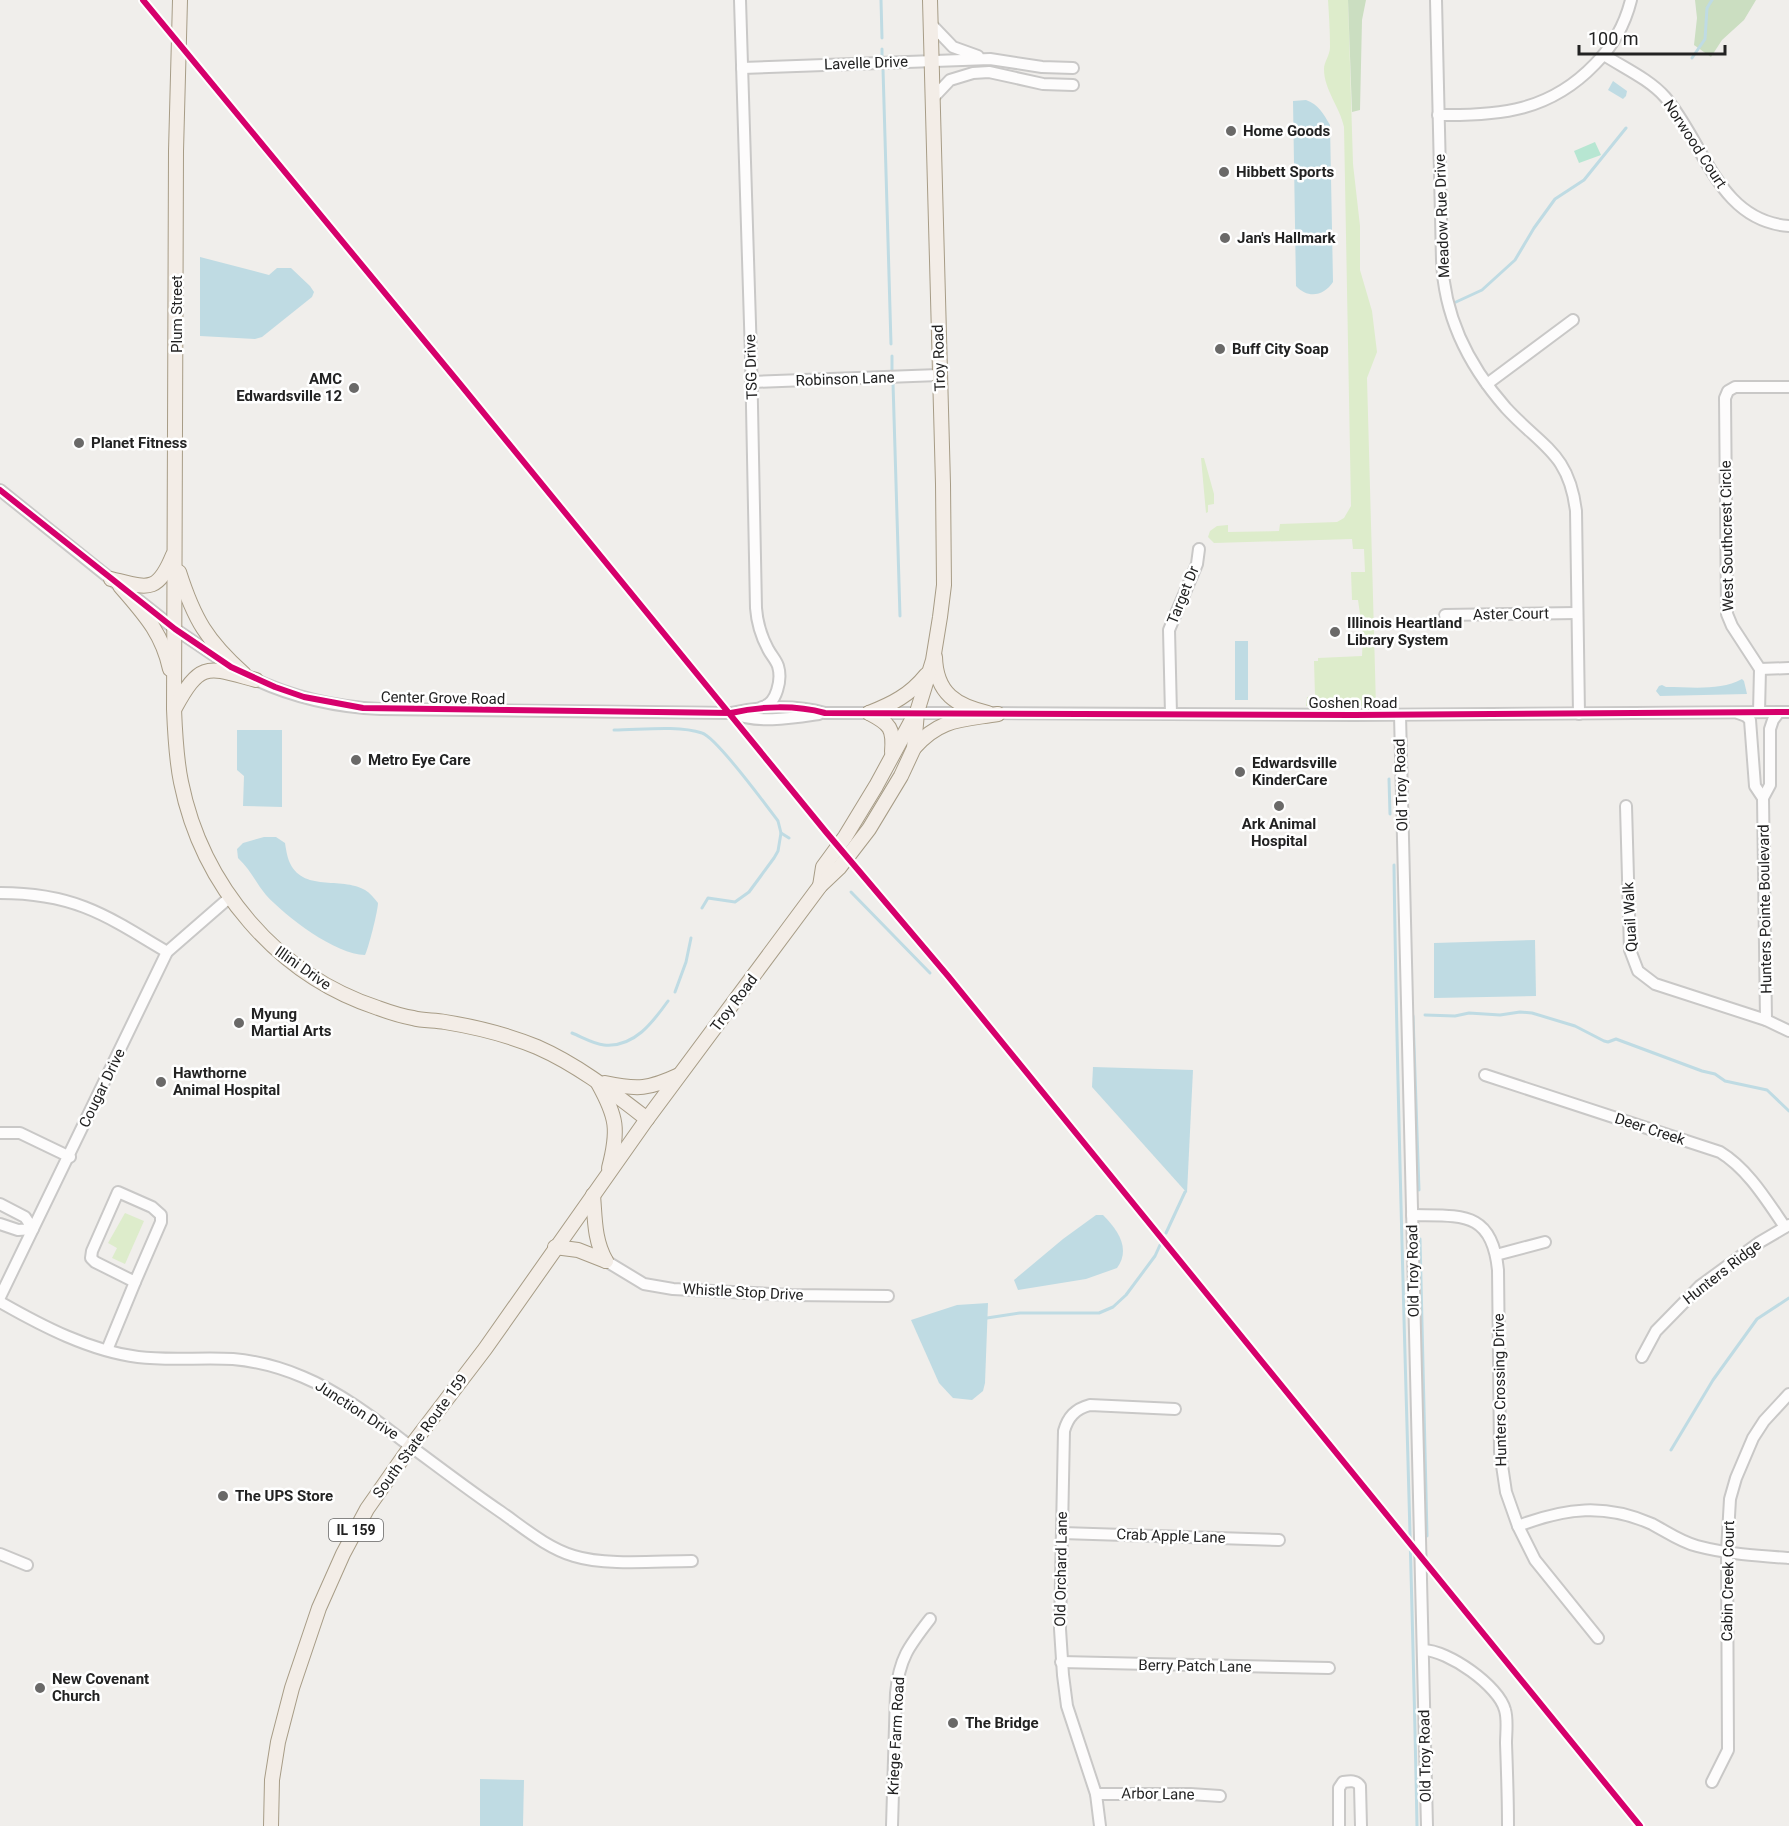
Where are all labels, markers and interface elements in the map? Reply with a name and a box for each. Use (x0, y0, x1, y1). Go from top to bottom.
scale bar (1579, 18, 1724, 56)
text: 100 m (1588, 28, 1639, 49)
street label: Lavelle Drive (824, 53, 908, 73)
street label: Norwood Court (1660, 96, 1730, 192)
place label: Home Goods (1243, 122, 1330, 140)
marker: Home Goods (1224, 124, 1238, 138)
street label: Meadow Rue Drive (1431, 154, 1453, 278)
place label: Hibbett Sports (1236, 163, 1334, 181)
marker: Hibbett Sports (1217, 165, 1231, 179)
place label: Jan's Hallmark (1237, 229, 1336, 247)
marker: Jan's Hallmark (1218, 231, 1232, 245)
street label: Plum Street (168, 275, 186, 353)
street label: Troy Road (929, 324, 949, 392)
street label: TSG Drive (741, 334, 761, 400)
place label: Buff City Soap (1232, 340, 1329, 358)
marker: Buff City Soap (1213, 342, 1227, 356)
street label: Robinson Lane (795, 368, 895, 390)
place label: AMC Edwardsville 12 (236, 370, 342, 405)
marker: AMC Edwardsville 12 (347, 381, 361, 395)
place label: Planet Fitness (91, 434, 187, 452)
marker: Planet Fitness (72, 436, 86, 450)
street label: West Southcrest Circle (1717, 460, 1737, 612)
street label: Target Dr (1163, 563, 1203, 627)
street label: Aster Court (1473, 604, 1549, 624)
place label: Illinois Heartland Library System (1347, 614, 1462, 649)
marker: Illinois Heartland Library System (1328, 625, 1342, 639)
street label: Center Grove Road (381, 688, 505, 708)
street label: Goshen Road (1308, 694, 1398, 712)
street label: Old Troy Road (1390, 738, 1412, 832)
place label: Metro Eye Care (368, 751, 471, 769)
marker: Metro Eye Care (349, 753, 363, 767)
place label: Edwardsville KinderCare (1252, 754, 1337, 789)
marker: Edwardsville KinderCare (1233, 765, 1247, 779)
marker: Ark Animal Hospital (1272, 799, 1286, 813)
place label: Ark Animal Hospital (1242, 815, 1316, 850)
street label: Hunters Pointe Boulevard (1755, 824, 1775, 994)
street label: Quail Walk (1619, 881, 1641, 953)
street label: Illini Drive (271, 942, 335, 994)
street label: Troy Road (707, 971, 761, 1035)
place label: Myung Martial Arts (251, 1005, 332, 1040)
marker: Myung Martial Arts (232, 1016, 246, 1030)
street label: Cougar Drive (75, 1046, 129, 1130)
place label: Hawthorne Animal Hospital (173, 1064, 280, 1099)
marker: Hawthorne Animal Hospital (154, 1075, 168, 1089)
street label: Deer Creek (1613, 1109, 1688, 1149)
street label: Old Troy Road (1403, 1224, 1423, 1318)
street label: Hunters Ridge (1679, 1236, 1765, 1308)
street label: Whistle Stop Drive (682, 1280, 804, 1304)
street label: Hunters Crossing Drive (1490, 1313, 1510, 1467)
street label: South State Route 159 (369, 1370, 471, 1502)
street label: Junction Drive (312, 1376, 402, 1444)
place label: The UPS Store (235, 1487, 333, 1505)
marker: The UPS Store (216, 1489, 230, 1503)
street label: Old Orchard Lane (1051, 1511, 1071, 1627)
road number: IL 159 (329, 1519, 383, 1541)
street label: Cabin Creek Court (1718, 1520, 1738, 1642)
street label: Crab Apple Lane (1116, 1525, 1226, 1547)
street label: Berry Patch Lane (1138, 1656, 1252, 1676)
place label: New Covenant Church (52, 1670, 149, 1705)
street label: Kriege Farm Road (884, 1676, 908, 1796)
marker: New Covenant Church (33, 1681, 47, 1695)
street label: Old Troy Road (1415, 1709, 1435, 1803)
place label: The Bridge (965, 1714, 1039, 1732)
marker: The Bridge (946, 1716, 960, 1730)
street label: Arbor Lane (1121, 1784, 1195, 1804)

